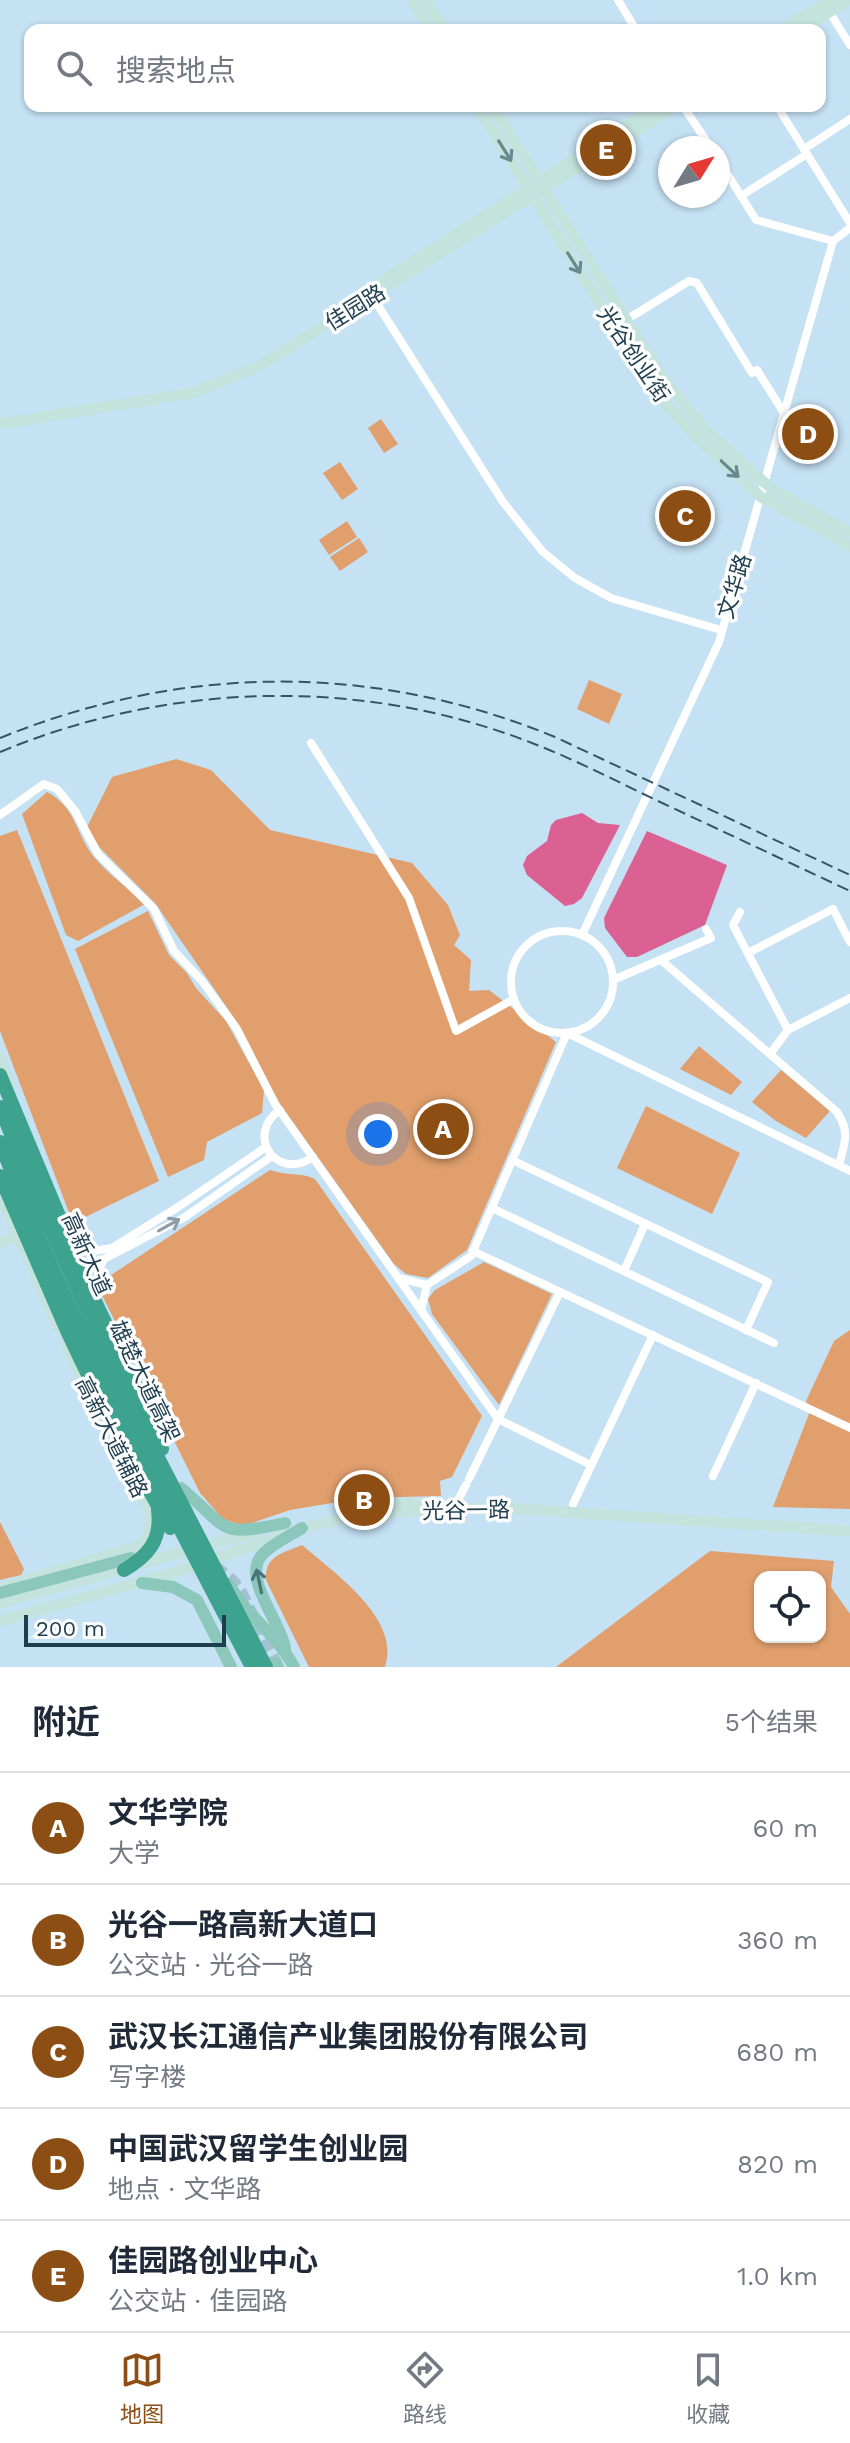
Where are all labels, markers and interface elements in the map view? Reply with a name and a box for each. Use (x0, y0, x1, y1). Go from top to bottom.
search box (24, 24, 826, 112)
icon: search (52, 46, 96, 90)
text: 搜索地点 (116, 53, 236, 88)
pin: E (580, 120, 632, 180)
north arrow (658, 136, 730, 208)
one-way arrow (496, 140, 513, 162)
one-way arrow (567, 251, 583, 274)
street label: 佳园路 (321, 279, 390, 336)
street label: 光谷创业街 (592, 302, 675, 407)
pin: D (782, 404, 834, 464)
one-way arrow (720, 459, 740, 478)
pin: C (659, 486, 711, 546)
street label: 文华路 (713, 551, 756, 621)
pin: A (417, 1099, 469, 1159)
your location (358, 1114, 398, 1154)
street label: 高新大道 (57, 1209, 116, 1299)
one-way arrow (157, 1217, 180, 1233)
street label: 雄楚大道高架 (104, 1316, 185, 1446)
street label: 高新大道辅路 (70, 1373, 153, 1502)
pin: B (338, 1470, 390, 1530)
street label: 光谷一路 (422, 1497, 510, 1524)
one-way arrow (251, 1569, 266, 1594)
map controls (754, 1571, 826, 1643)
button: locate (754, 1571, 826, 1643)
scale bar (24, 1611, 226, 1647)
text: 200 m (36, 1616, 105, 1641)
text: 附近 (32, 1702, 100, 1742)
text: 5个结果 (725, 1707, 818, 1737)
text: 文华学院 (108, 1795, 228, 1830)
text: A (49, 1813, 67, 1843)
text: 60 m (752, 1813, 818, 1843)
text: 大学 (108, 1838, 160, 1868)
text: 光谷一路高新大道口 (108, 1907, 378, 1942)
text: B (49, 1925, 67, 1955)
text: 360 m (737, 1925, 818, 1955)
text: 公交站 · 光谷一路 (108, 1950, 314, 1980)
text: 武汉长江通信产业集团股份有限公司 (108, 2019, 588, 2054)
text: C (49, 2037, 67, 2067)
text: 680 m (736, 2037, 818, 2067)
text: 写字楼 (108, 2062, 186, 2092)
text: 中国武汉留学生创业园 (108, 2131, 408, 2166)
text: D (49, 2149, 67, 2179)
text: 820 m (737, 2149, 818, 2179)
text: 地点 · 文华路 (108, 2174, 262, 2204)
text: 佳园路创业中心 (108, 2243, 318, 2278)
text: E (50, 2261, 66, 2291)
text: 1.0 km (737, 2261, 818, 2291)
text: 公交站 · 佳园路 (108, 2286, 288, 2316)
tab: 地图 (120, 2348, 164, 2428)
tab: 路线 (403, 2348, 447, 2428)
tab: 收藏 (686, 2348, 730, 2428)

